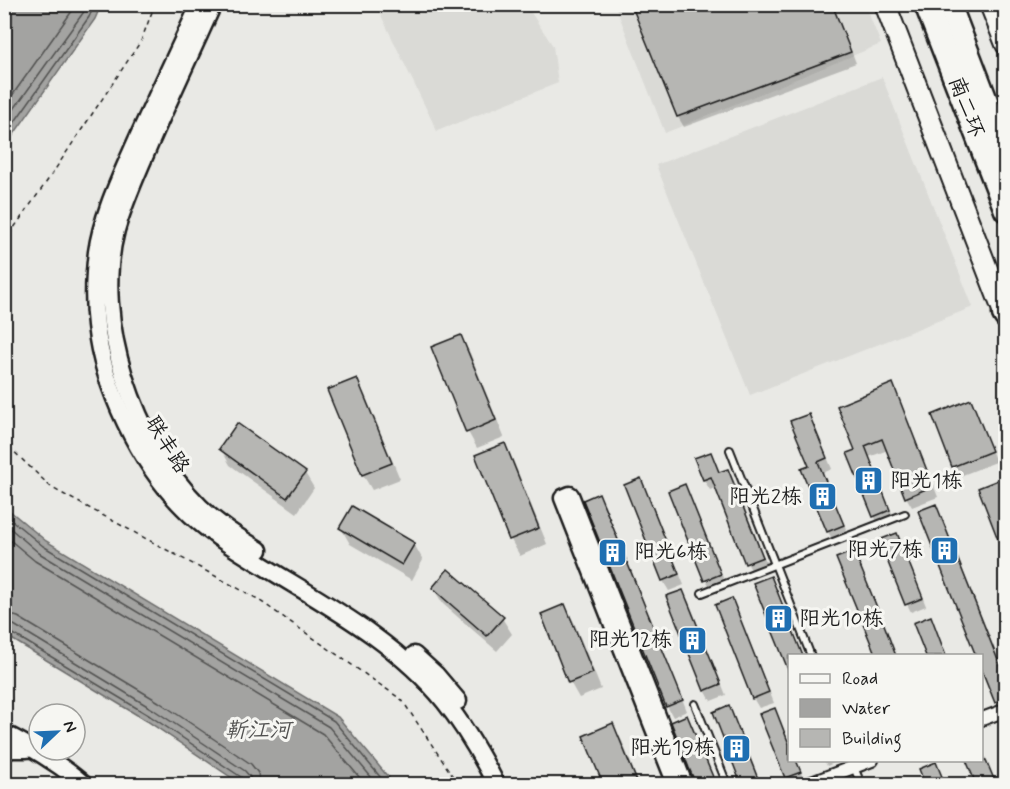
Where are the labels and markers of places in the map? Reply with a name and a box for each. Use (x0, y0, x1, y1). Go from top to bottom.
building icon: 阳光1栋 (853, 465, 885, 497)
place label: 阳光1栋 (890, 467, 962, 495)
building icon: 阳光2栋 (807, 481, 839, 513)
place label: 阳光2栋 (729, 483, 802, 511)
building icon: 阳光7栋 (928, 534, 960, 566)
building icon: 阳光6栋 (597, 536, 629, 568)
place label: 阳光7栋 (847, 536, 923, 564)
place label: 阳光6栋 (634, 538, 708, 566)
building icon: 阳光10栋 (762, 603, 794, 635)
place label: 阳光10栋 (799, 605, 883, 633)
building icon: 阳光12栋 (677, 624, 709, 656)
place label: 阳光12栋 (589, 626, 672, 654)
building icon: 阳光19栋 (720, 732, 752, 764)
place label: 阳光19栋 (630, 734, 715, 762)

